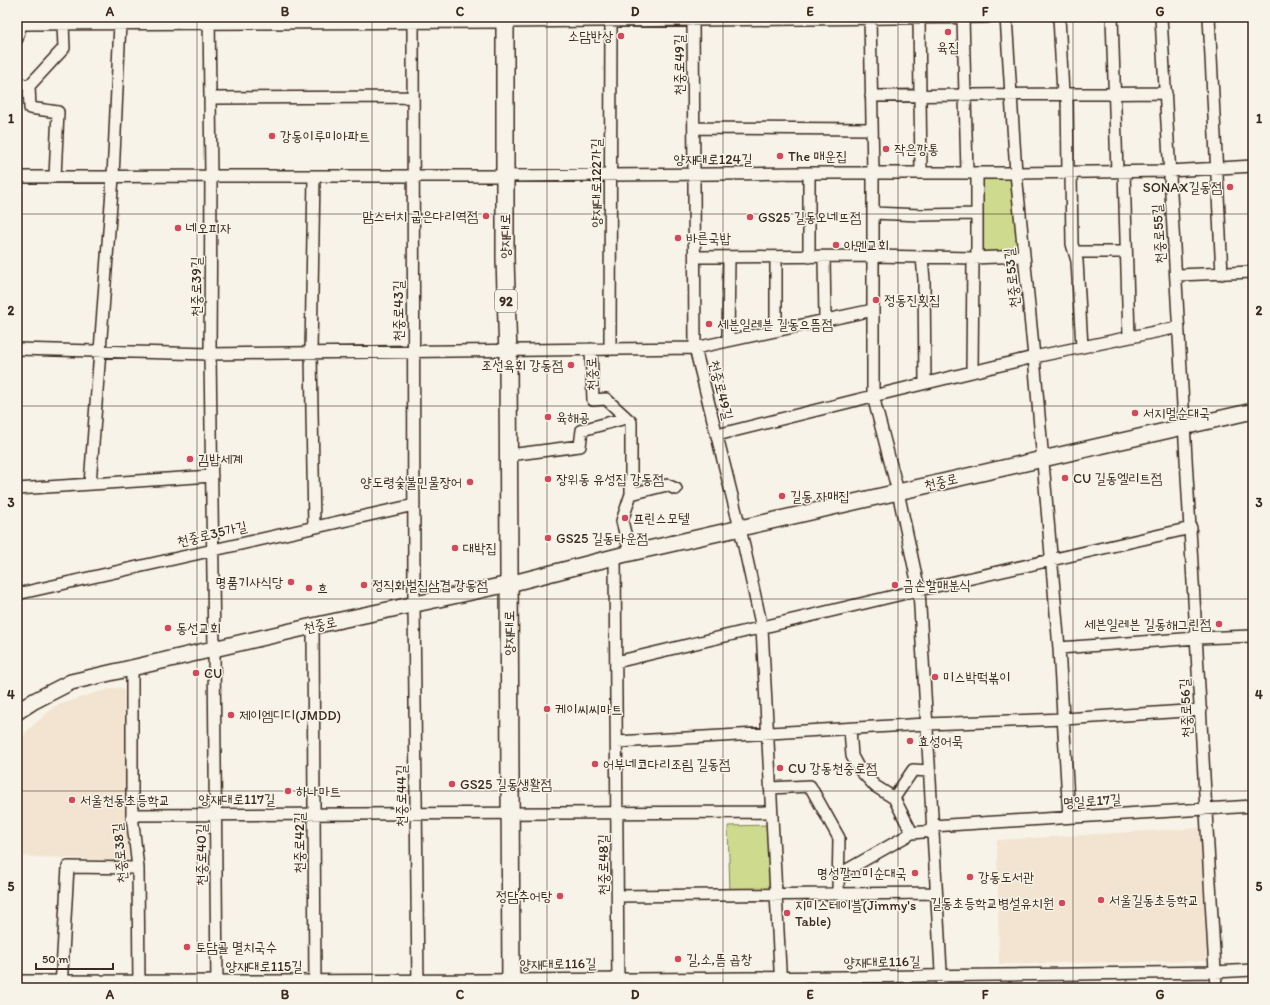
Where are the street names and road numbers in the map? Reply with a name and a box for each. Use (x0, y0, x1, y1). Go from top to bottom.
street label: 천중로49길 (671, 34, 688, 95)
street label: 양재대로122가길 (588, 138, 605, 227)
street label: 양재대로124길 (674, 151, 753, 168)
street label: 천중로55길 (1148, 203, 1170, 264)
street label: 양재대로 (497, 213, 514, 259)
street label: 천중로53길 (1000, 247, 1024, 309)
street label: 천중로39길 (188, 256, 205, 317)
street label: 천중로43길 (390, 280, 407, 342)
road number: 92 (495, 290, 517, 312)
street label: 천중로 (583, 357, 601, 391)
street label: 천중로49길 (705, 358, 737, 422)
street label: 천중로 (923, 470, 959, 494)
street label: 천중로35가길 (175, 518, 249, 550)
street label: 양재대로 (501, 610, 518, 656)
street label: 천중로 (302, 613, 338, 637)
street label: 천중로56길 (1176, 677, 1196, 738)
street label: 천중로44길 (393, 764, 410, 827)
street label: 명일로17길 (1062, 790, 1122, 812)
street label: 양재대로117길 (199, 791, 276, 808)
street label: 천중로42길 (291, 812, 308, 873)
street label: 천중로38길 (109, 821, 131, 884)
street label: 천중로40길 (193, 823, 210, 886)
street label: 천중로48길 (595, 834, 612, 896)
street label: 양재대로116길 (843, 953, 921, 971)
street label: 양재대로116길 (519, 955, 597, 973)
street label: 양재대로115길 (226, 958, 303, 975)

